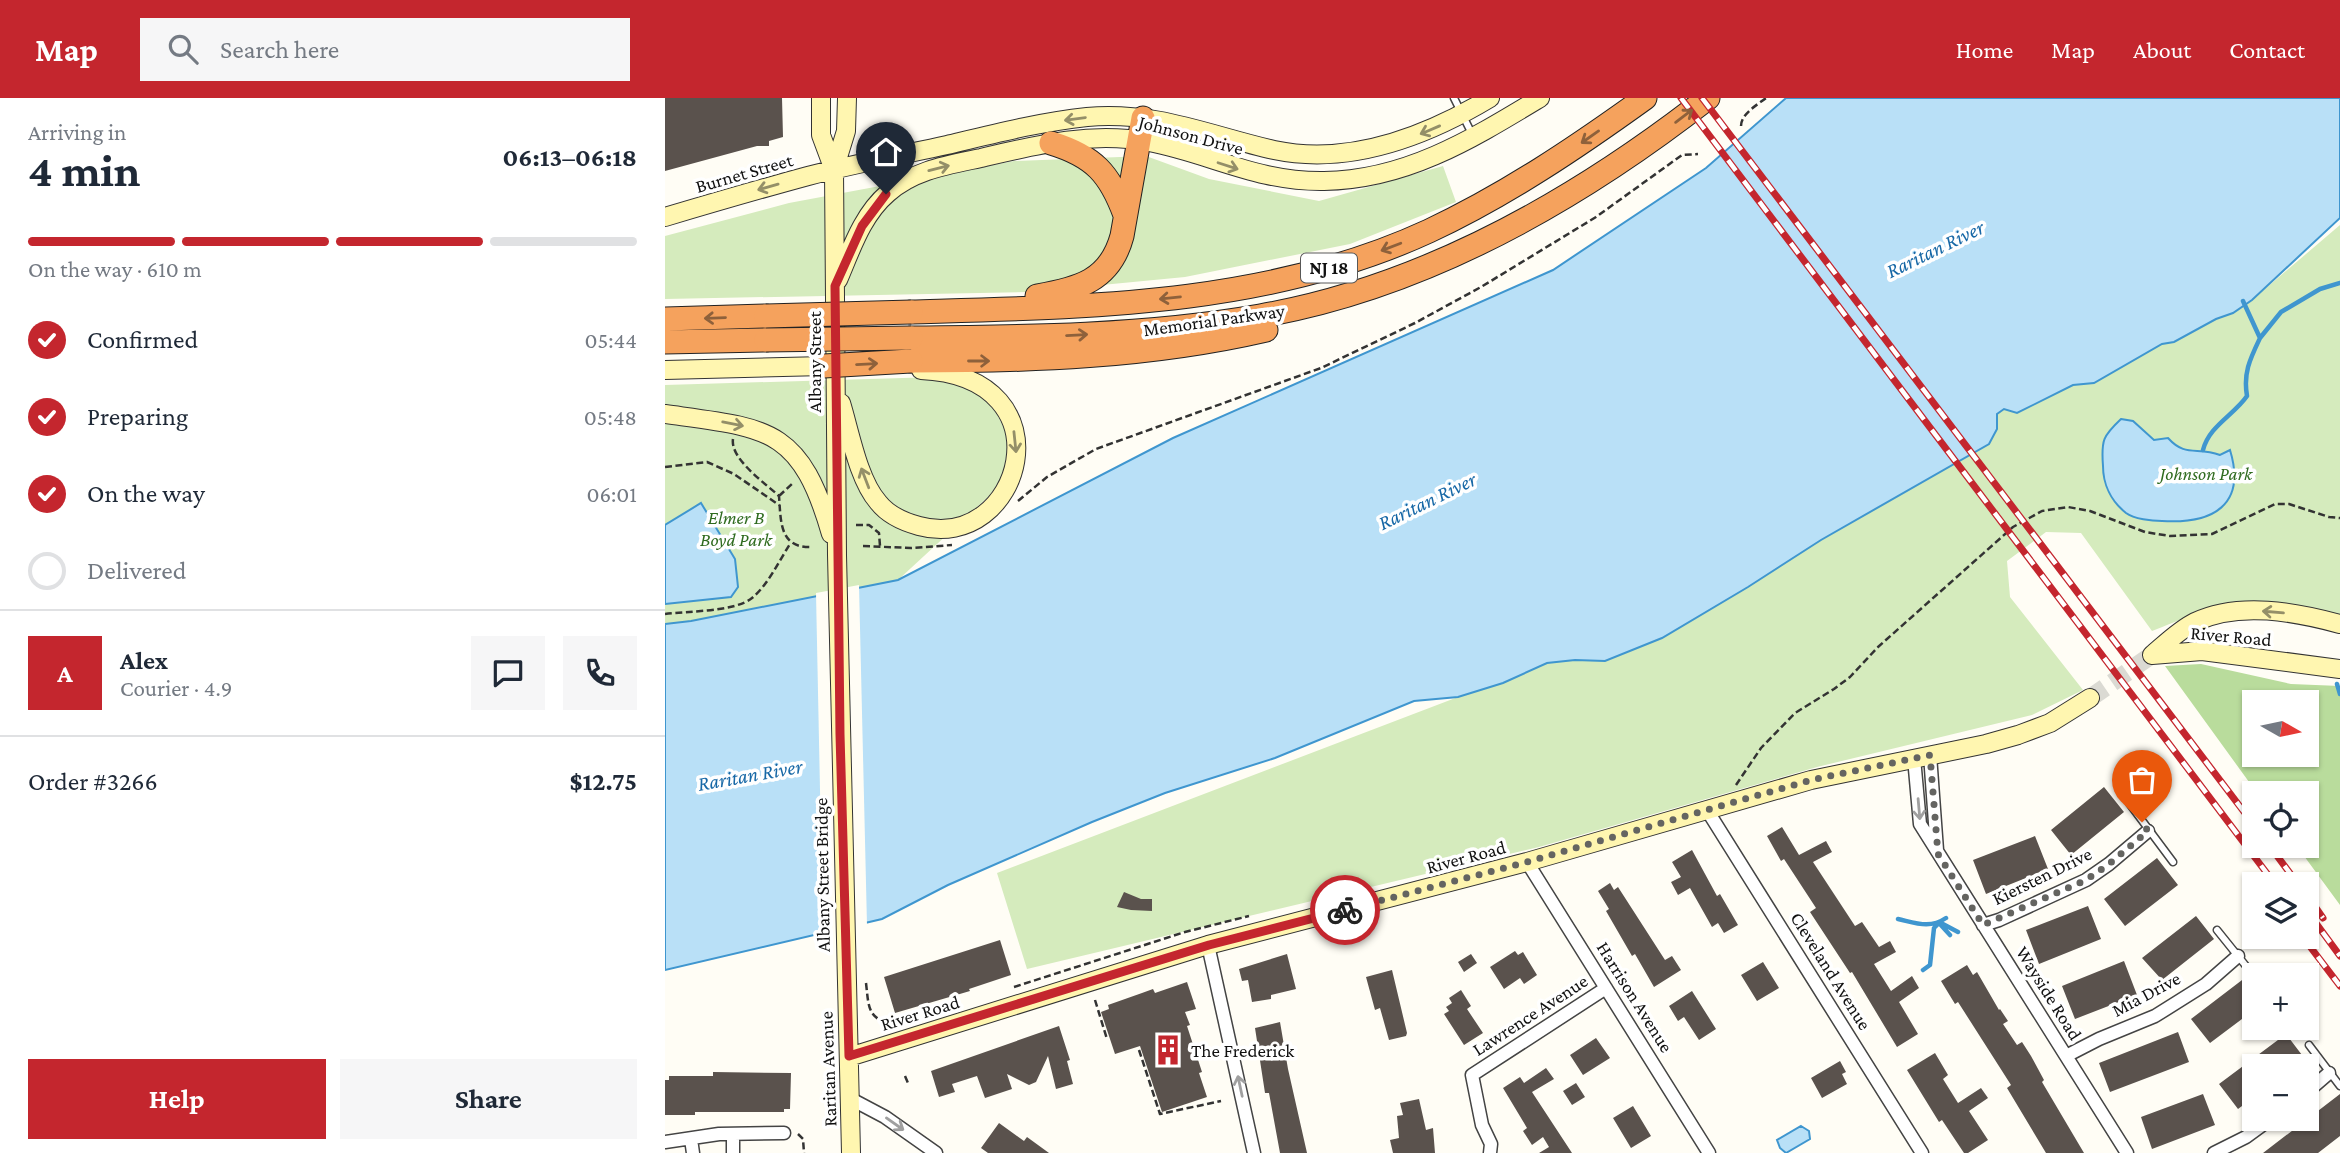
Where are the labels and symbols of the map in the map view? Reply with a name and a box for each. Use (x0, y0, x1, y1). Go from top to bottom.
one-way arrow (1674, 109, 1693, 124)
street label: Johnson Drive (1134, 110, 1246, 159)
one-way arrow (1064, 113, 1087, 126)
pin (856, 122, 916, 194)
one-way arrow (1419, 124, 1441, 137)
one-way arrow (1581, 130, 1600, 144)
street label: Burnet Street (693, 149, 796, 197)
one-way arrow (927, 161, 950, 174)
one-way arrow (1216, 161, 1238, 173)
one-way arrow (757, 182, 779, 195)
water label: Raritan River (1882, 215, 1989, 283)
one-way arrow (1380, 241, 1402, 254)
road number: NJ 18 (1301, 253, 1357, 282)
one-way arrow (1159, 292, 1182, 305)
street label: Memorial Parkway (1142, 300, 1286, 340)
one-way arrow (704, 311, 727, 324)
street label: Albany Street (804, 311, 825, 413)
one-way arrow (1065, 328, 1088, 341)
one-way arrow (967, 354, 990, 368)
one-way arrow (855, 357, 878, 370)
one-way arrow (721, 418, 744, 431)
one-way arrow (1008, 430, 1021, 453)
park label: Johnson Park (2157, 463, 2253, 484)
one-way arrow (858, 467, 871, 489)
water label: Raritan River (1374, 467, 1481, 535)
park label: Elmer B Boyd Park (700, 507, 773, 550)
one-way arrow (2262, 605, 2285, 618)
street label: River Road (2190, 622, 2272, 650)
north arrow (2242, 690, 2319, 766)
pin (2112, 750, 2172, 822)
water label: Raritan River (696, 754, 805, 796)
one-way arrow (1913, 797, 1926, 820)
street label: Albany Street Bridge (810, 798, 834, 952)
street label: River Road (1424, 836, 1508, 878)
street label: Kiersten Drive (1989, 843, 2095, 909)
courier (1310, 875, 1380, 945)
street label: Cleveland Avenue (1786, 908, 1876, 1034)
street label: Harrison Avenue (1593, 938, 1677, 1056)
street label: Wayside Road (2012, 942, 2086, 1044)
street label: Mia Drive (2108, 967, 2184, 1021)
street label: Lawrence Avenue (1469, 970, 1591, 1060)
street label: River Road (878, 991, 962, 1035)
street label: Raritan Avenue (815, 1011, 841, 1127)
building icon: The Frederick (1151, 1033, 1185, 1067)
place label: The Frederick (1191, 1040, 1295, 1061)
one-way arrow (1232, 1075, 1246, 1098)
one-way arrow (885, 1117, 904, 1131)

